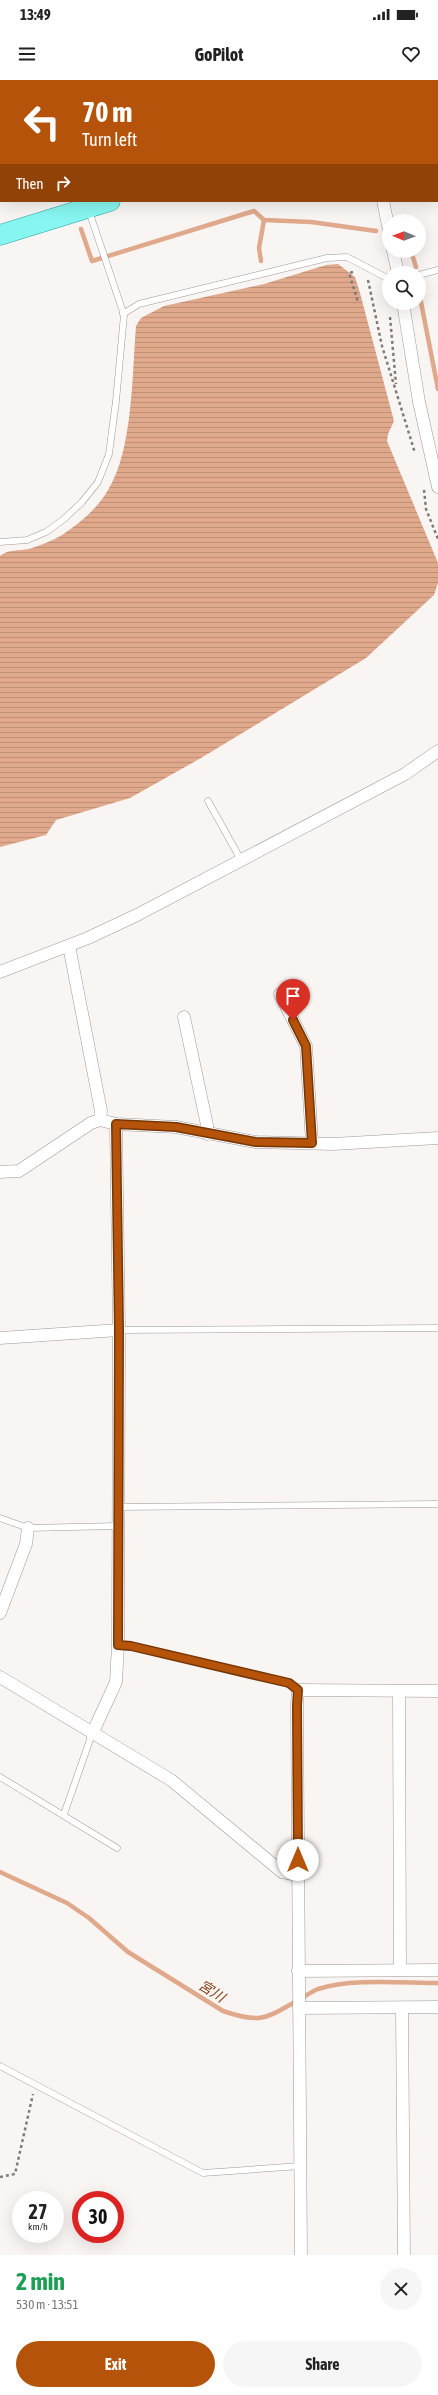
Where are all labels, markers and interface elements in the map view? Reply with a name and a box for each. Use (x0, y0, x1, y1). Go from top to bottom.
text: 13:49 (20, 6, 51, 23)
icon: menu (16, 43, 38, 65)
icon: heart (400, 43, 422, 65)
text: GoPilot (194, 44, 244, 65)
icon: left (16, 96, 68, 148)
text: 70 m (82, 96, 132, 128)
text: Turn left (82, 129, 137, 150)
icon: right (52, 172, 74, 194)
text: Then (16, 175, 44, 192)
north arrow (382, 214, 426, 258)
map controls (382, 214, 426, 310)
button: search (382, 266, 426, 310)
pin (276, 979, 310, 1020)
icon: arrive (282, 985, 304, 1007)
position arrow (277, 1839, 319, 1881)
water label: 宮川 (196, 1977, 230, 2006)
speed limit sign: 30 (72, 2191, 124, 2243)
text: 27 (29, 2200, 47, 2223)
text: km/h (28, 2221, 48, 2232)
text: 2 min (16, 2268, 65, 2295)
button: close (380, 2268, 422, 2310)
text: 530 m · 13:51 (16, 2297, 79, 2312)
button: Exit (16, 2341, 215, 2387)
button: Share (223, 2341, 422, 2387)

